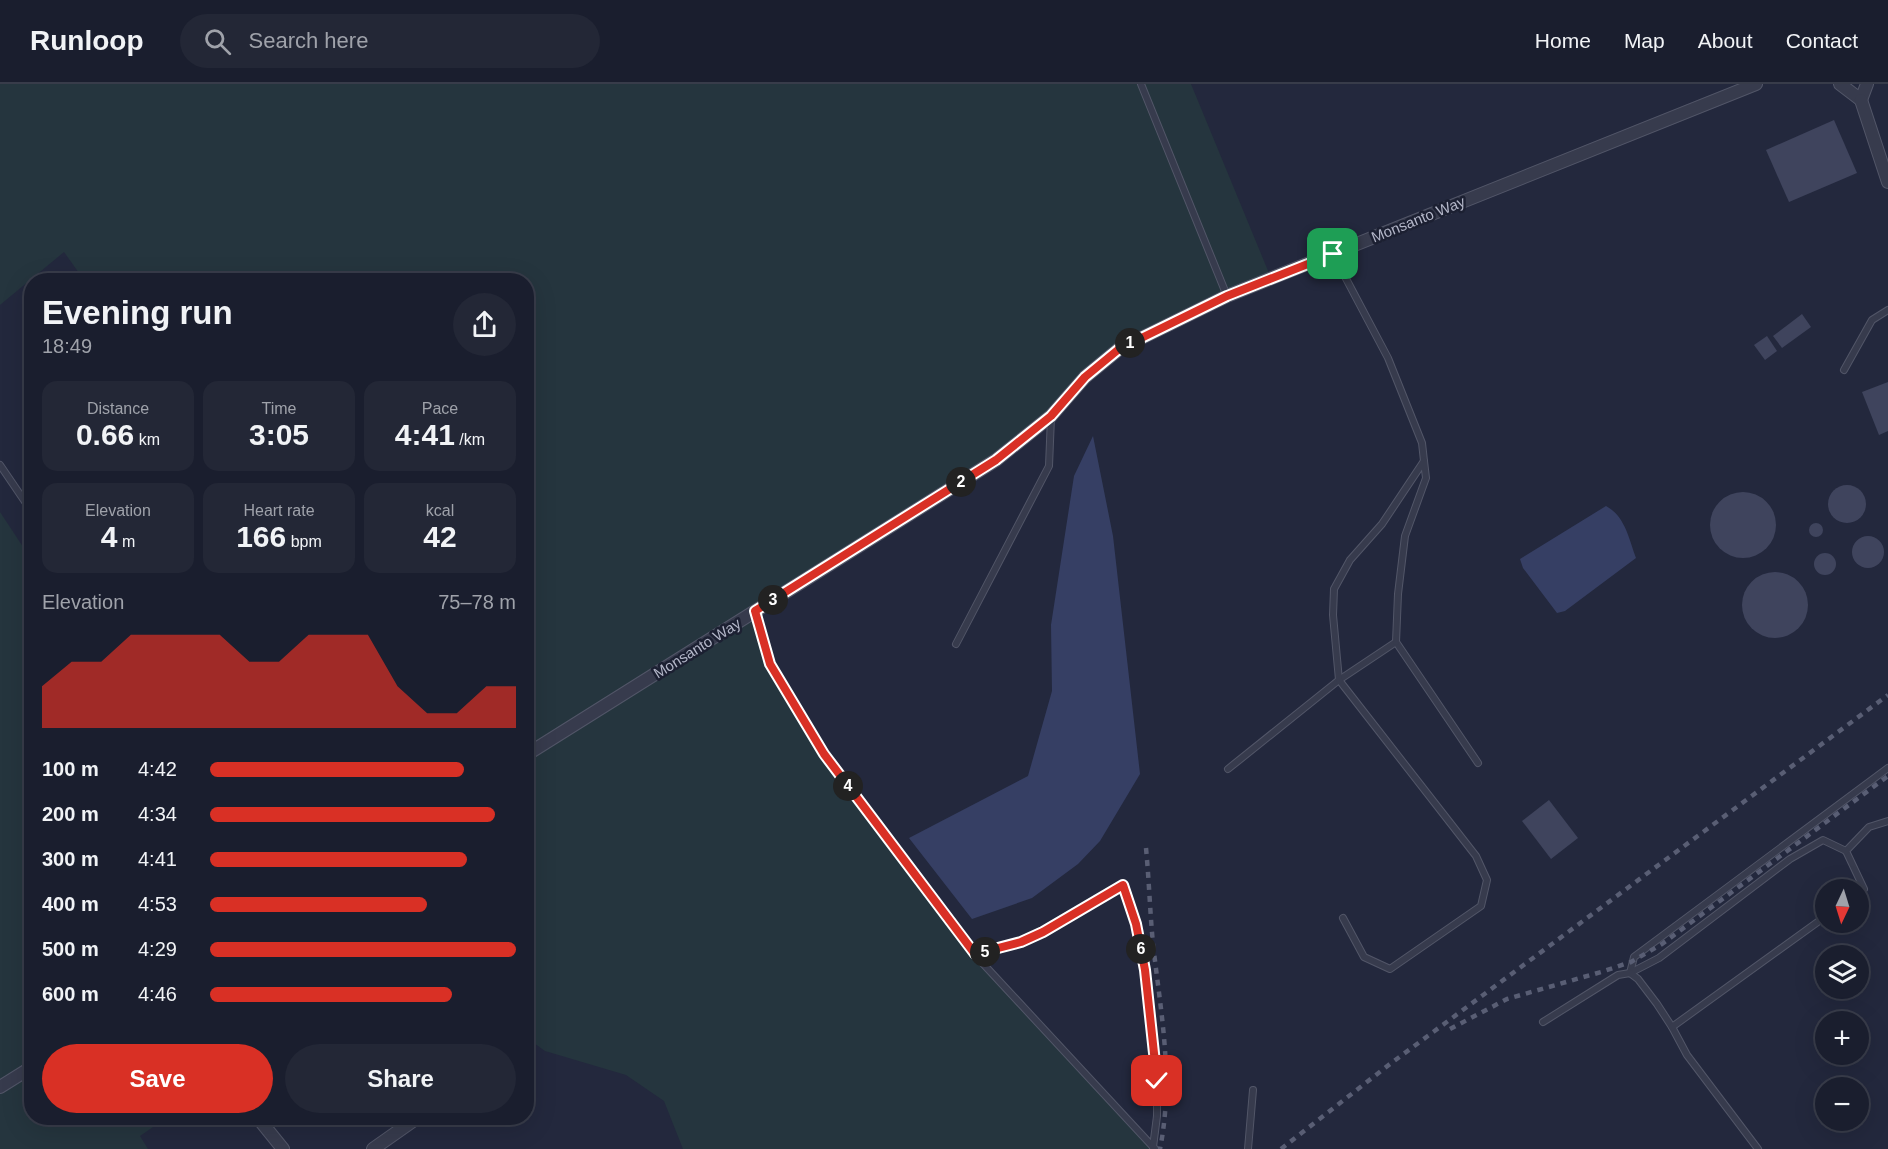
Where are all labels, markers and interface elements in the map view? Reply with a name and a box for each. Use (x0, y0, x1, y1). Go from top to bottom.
search box (180, 14, 600, 68)
text: Runloop (30, 25, 144, 56)
icon: search (201, 25, 234, 58)
text: Search here (249, 28, 368, 53)
text: Home (1535, 29, 1591, 52)
text: Map (1624, 29, 1665, 52)
text: About (1698, 29, 1753, 52)
text: Contact (1786, 29, 1858, 52)
street label: Monsanto Way (1369, 192, 1468, 246)
pin (1307, 228, 1358, 279)
icon: arrive (1316, 237, 1349, 270)
button: share (453, 293, 516, 356)
text: Evening run (42, 294, 233, 331)
pin: 1 (1115, 328, 1145, 358)
text: 1 (1126, 334, 1134, 351)
text: 18:49 (42, 335, 92, 357)
text: Distance (87, 400, 149, 417)
text: Time (262, 400, 296, 417)
text: Pace (422, 400, 458, 417)
text: 0.66 (76, 418, 134, 451)
text: 3:05 (249, 418, 309, 451)
text: 4:41 (395, 418, 455, 451)
text: km (134, 431, 160, 448)
text: /km (455, 431, 485, 448)
pin: 2 (946, 467, 976, 497)
text: 2 (957, 473, 965, 490)
text: Elevation (85, 502, 151, 519)
text: Heart rate (243, 502, 315, 519)
text: kcal (426, 502, 454, 519)
text: 4 (101, 520, 117, 553)
text: 166 (236, 520, 286, 553)
text: 42 (423, 520, 457, 553)
text: m (117, 533, 135, 550)
text: bpm (286, 533, 322, 550)
pin: 3 (758, 585, 788, 615)
text: Elevation (42, 591, 124, 613)
text: 75–78 m (438, 591, 516, 613)
text: 3 (769, 591, 777, 608)
street label: Monsanto Way (650, 614, 744, 682)
text: 100 m (42, 758, 99, 780)
text: 4:42 (138, 758, 177, 780)
pin: 4 (833, 771, 863, 801)
text: 4 (844, 777, 852, 794)
text: 200 m (42, 803, 99, 825)
text: 4:34 (138, 803, 177, 825)
text: 300 m (42, 848, 99, 870)
text: 4:41 (138, 848, 177, 870)
north arrow (1815, 879, 1869, 933)
map controls (1815, 879, 1869, 1131)
text: 400 m (42, 893, 99, 915)
text: 4:53 (138, 893, 177, 915)
pin: 6 (1126, 934, 1156, 964)
pin: 5 (970, 937, 1000, 967)
text: 500 m (42, 938, 99, 960)
text: 4:29 (138, 938, 177, 960)
text: 6 (1137, 940, 1145, 957)
text: 5 (981, 943, 989, 960)
button: layers (1815, 945, 1869, 999)
text: 600 m (42, 983, 99, 1005)
text: 4:46 (138, 983, 177, 1005)
button: + (1815, 1011, 1869, 1065)
button: Save (42, 1044, 273, 1113)
button: Share (285, 1044, 516, 1113)
pin (1131, 1055, 1182, 1106)
icon: check (1140, 1064, 1173, 1097)
button: − (1815, 1077, 1869, 1131)

